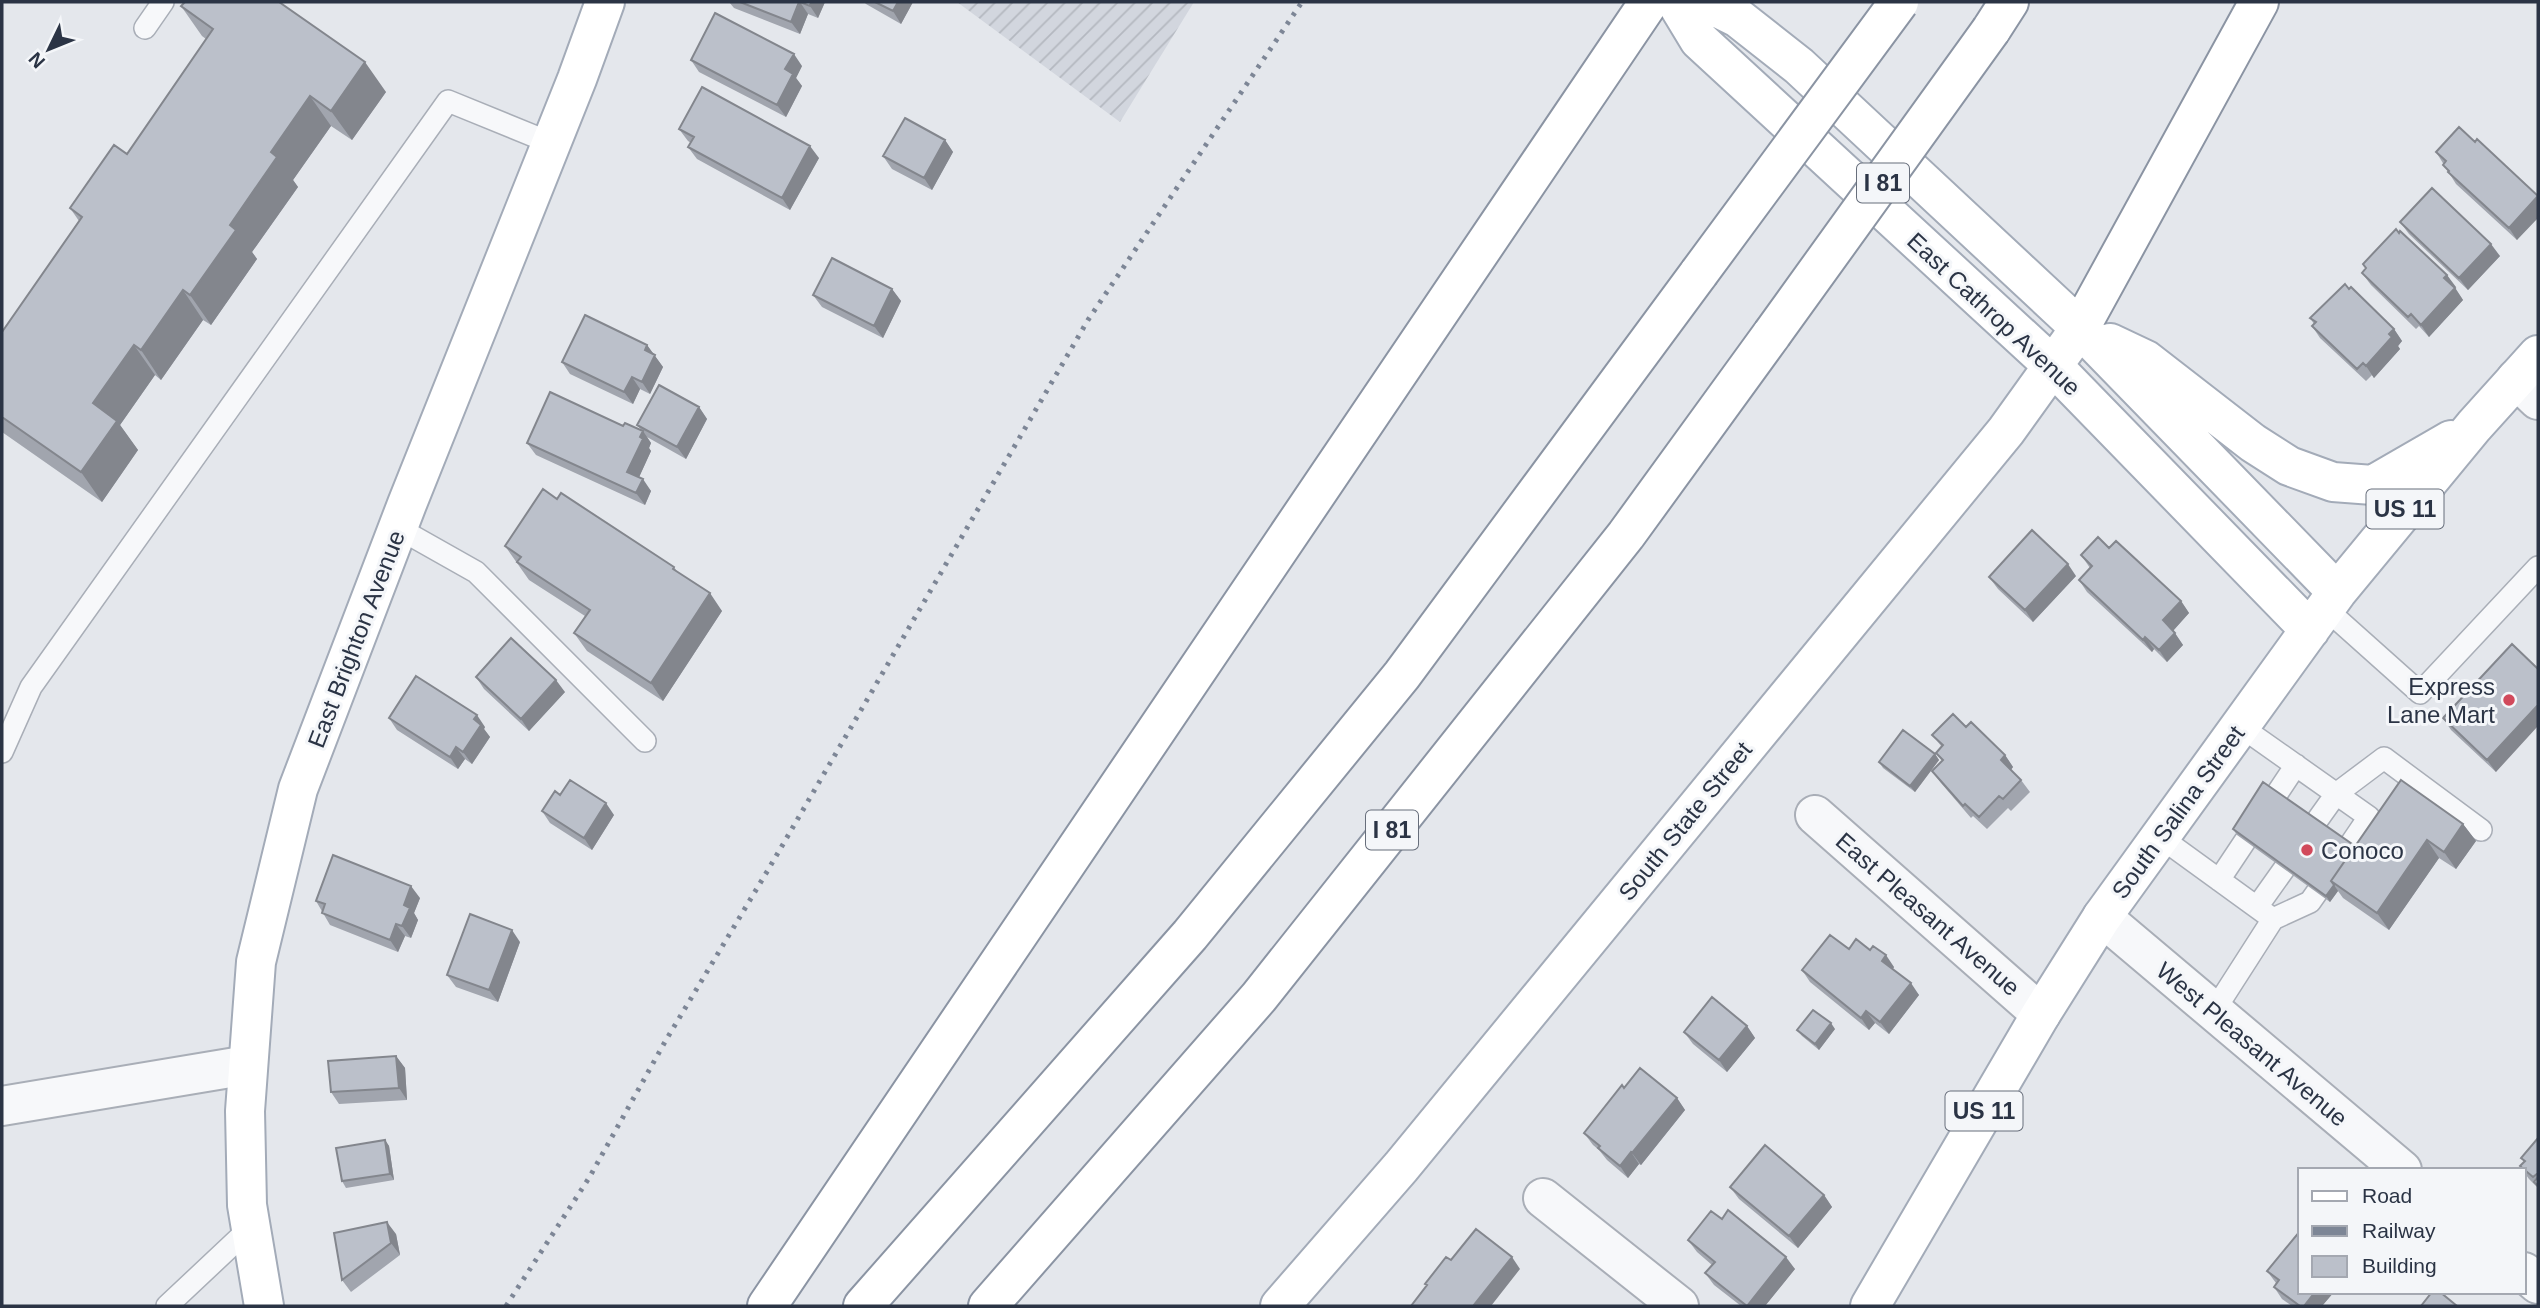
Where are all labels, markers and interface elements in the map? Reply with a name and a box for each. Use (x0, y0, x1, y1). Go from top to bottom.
north arrow (14, 14, 84, 84)
text: N (25, 48, 49, 72)
road number: I 81 (1857, 164, 1909, 202)
street label: East Cathrop Avenue (1902, 227, 2086, 401)
road number: US 11 (2366, 489, 2444, 528)
street label: East Brighton Avenue (302, 527, 410, 751)
place label: Express Lane Mart (2387, 673, 2495, 728)
marker: Express Lane Mart (2501, 692, 2517, 708)
street label: South Salina Street (2106, 720, 2250, 904)
street label: South State Street (1613, 736, 1757, 906)
road number: I 81 (1366, 810, 1418, 850)
street label: East Pleasant Avenue (1831, 827, 2025, 1001)
place label: Conoco (2321, 837, 2404, 864)
marker: Conoco (2299, 842, 2315, 858)
street label: West Pleasant Avenue (2151, 956, 2353, 1132)
road number: US 11 (1946, 1092, 2022, 1130)
legend (2298, 1168, 2526, 1294)
text: Road (2362, 1184, 2412, 1207)
text: Railway (2362, 1219, 2436, 1242)
text: Building (2362, 1254, 2437, 1277)

